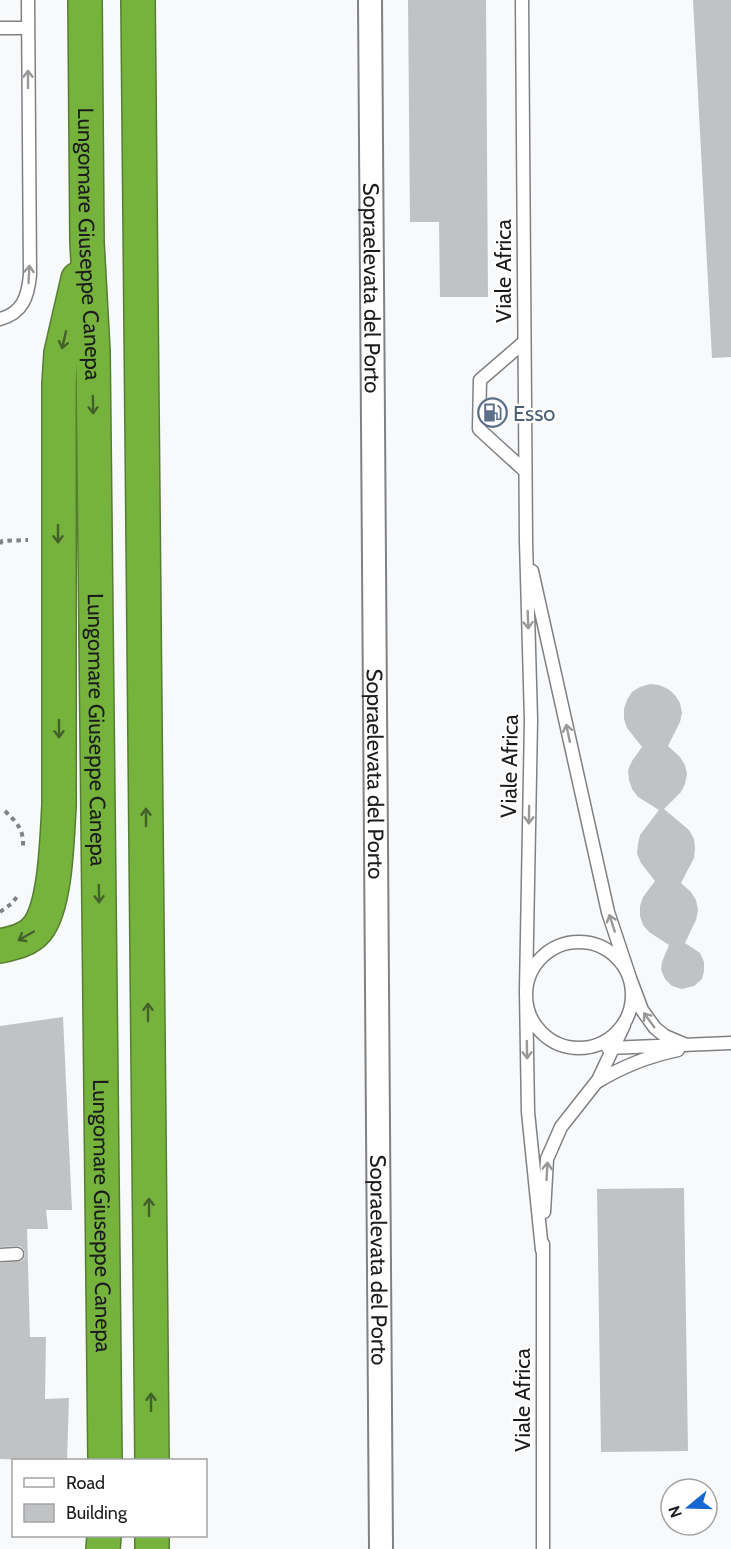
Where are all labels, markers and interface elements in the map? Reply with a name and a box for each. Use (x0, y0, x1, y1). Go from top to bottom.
one-way arrow (22, 70, 34, 90)
street label: Lungomare Giuseppe Canepa (72, 107, 106, 381)
street label: Sopraelevata del Porto (357, 183, 386, 393)
street label: Viale Africa (490, 219, 517, 323)
one-way arrow (24, 265, 35, 285)
one-way arrow (58, 329, 69, 349)
one-way arrow (88, 395, 99, 415)
fuel station icon: Esso (476, 397, 508, 429)
place label: Esso (513, 400, 555, 427)
one-way arrow (52, 524, 64, 544)
street label: Lungomare Giuseppe Canepa (82, 593, 112, 867)
one-way arrow (522, 610, 534, 630)
street label: Sopraelevata del Porto (361, 669, 389, 879)
street label: Viale Africa (495, 714, 524, 818)
one-way arrow (53, 719, 65, 739)
one-way arrow (561, 724, 573, 743)
one-way arrow (523, 805, 535, 825)
one-way arrow (140, 808, 152, 828)
one-way arrow (93, 884, 104, 904)
one-way arrow (606, 914, 617, 933)
one-way arrow (18, 931, 35, 943)
one-way arrow (142, 1003, 154, 1023)
one-way arrow (643, 1012, 655, 1028)
one-way arrow (521, 1039, 533, 1059)
street label: Lungomare Giuseppe Canepa (87, 1079, 117, 1353)
street label: Sopraelevata del Porto (364, 1155, 393, 1365)
one-way arrow (541, 1162, 552, 1181)
one-way arrow (144, 1198, 155, 1218)
street label: Viale Africa (509, 1348, 536, 1452)
one-way arrow (145, 1393, 157, 1413)
legend (12, 1459, 207, 1537)
text: Road (66, 1472, 105, 1494)
north arrow (659, 1477, 719, 1537)
text: Building (66, 1502, 128, 1524)
text: N (664, 1503, 686, 1520)

